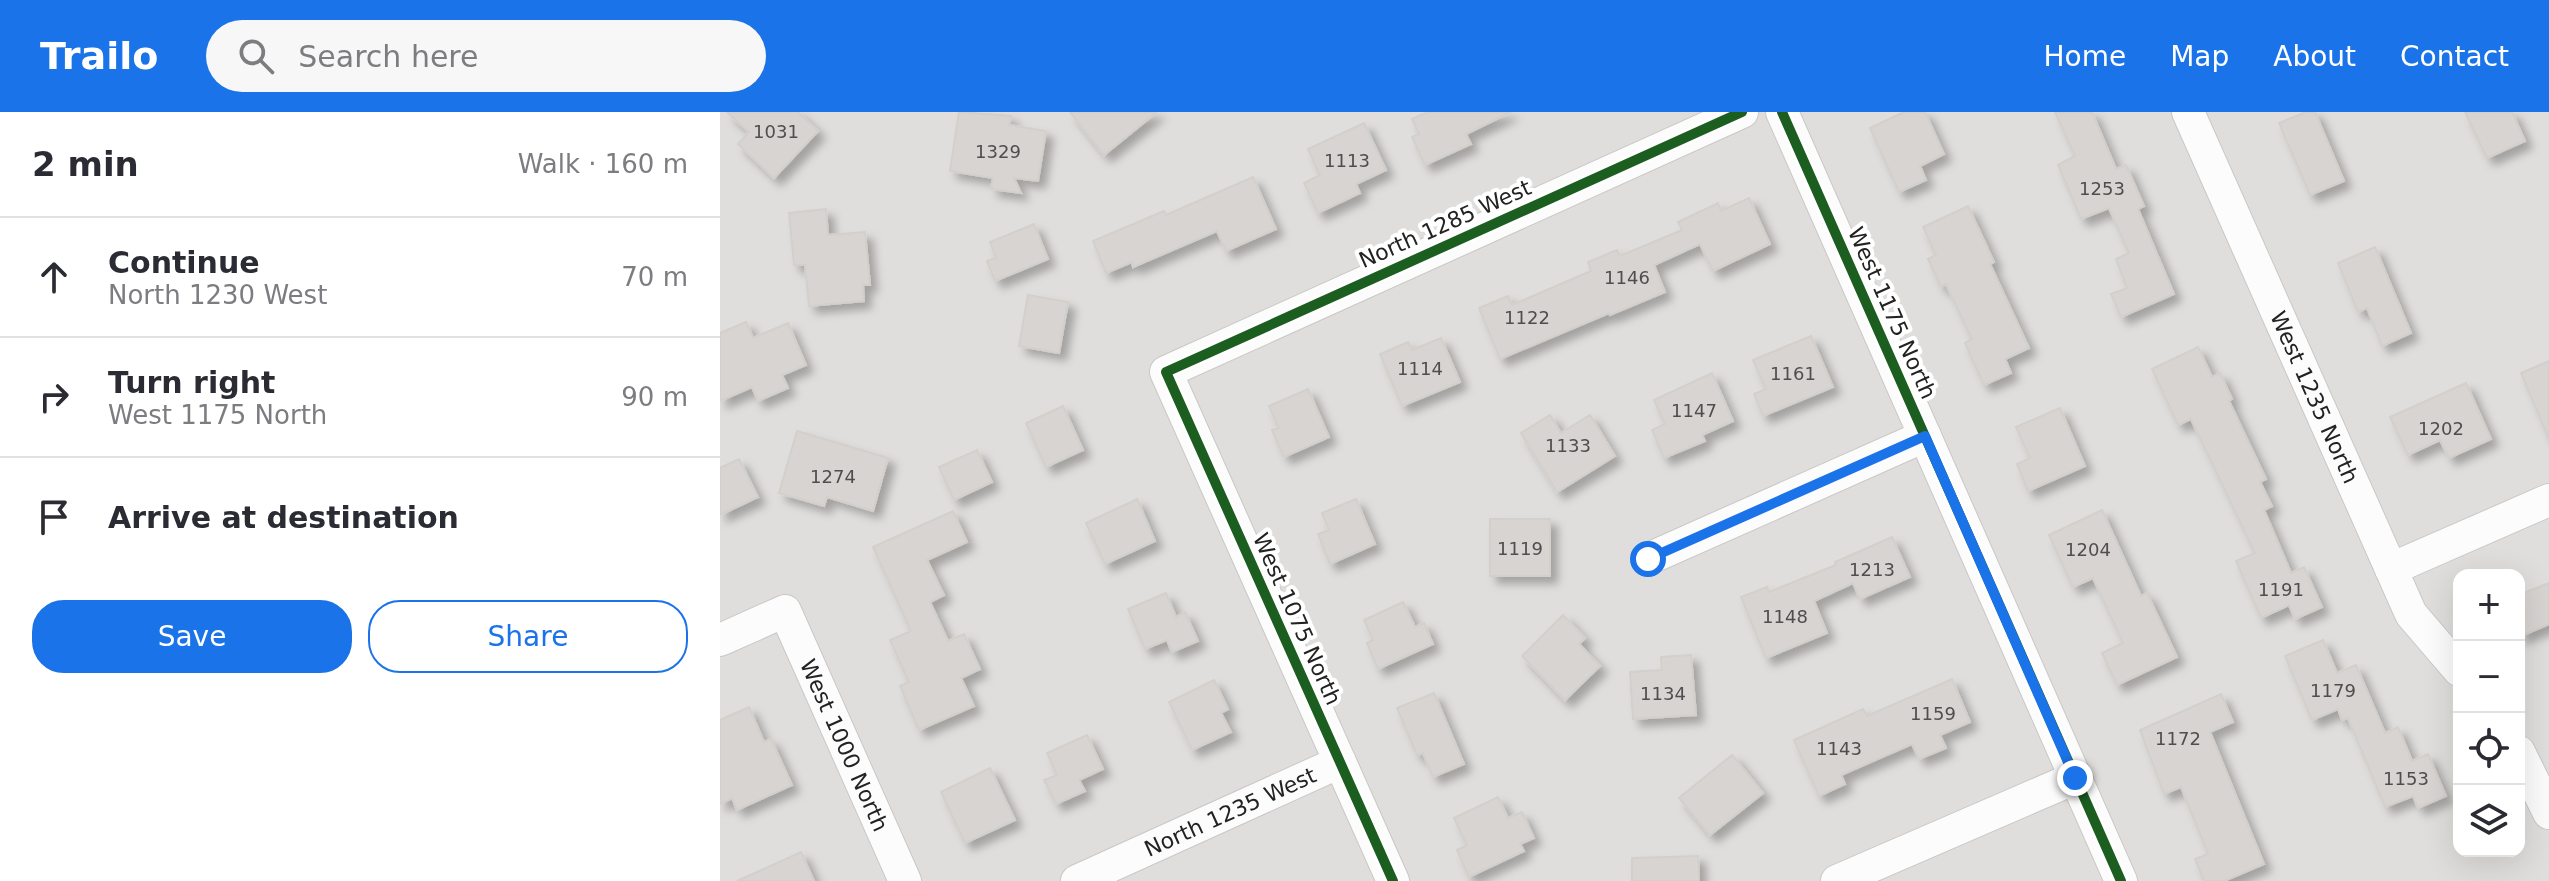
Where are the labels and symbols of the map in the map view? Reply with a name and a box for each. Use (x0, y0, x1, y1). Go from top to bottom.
house number: 1031 (753, 121, 799, 142)
house number: 1329 (975, 141, 1021, 162)
house number: 1113 (1324, 150, 1370, 171)
street label: North 1285 West (1355, 175, 1535, 273)
house number: 1253 (2079, 178, 2125, 199)
street label: West 1175 North (1843, 223, 1941, 403)
house number: 1146 (1604, 267, 1650, 288)
house number: 1122 (1504, 307, 1550, 328)
street label: West 1235 North (2266, 307, 2364, 487)
house number: 1114 (1397, 358, 1443, 379)
house number: 1161 (1770, 363, 1816, 384)
house number: 1147 (1671, 400, 1717, 421)
house number: 1202 (2418, 418, 2464, 439)
house number: 1133 (1545, 435, 1591, 456)
house number: 1274 (810, 466, 856, 487)
street label: West 1075 North (1248, 529, 1346, 709)
house number: 1119 (1497, 538, 1543, 559)
house number: 1204 (2065, 539, 2111, 560)
route start (1630, 541, 1666, 577)
house number: 1213 (1849, 559, 1895, 580)
house number: 1191 (2258, 579, 2304, 600)
house number: 1148 (1762, 606, 1808, 627)
street label: West 1000 North (795, 655, 894, 835)
house number: 1179 (2310, 680, 2356, 701)
house number: 1134 (1640, 683, 1686, 704)
house number: 1159 (1910, 703, 1956, 724)
house number: 1172 (2155, 728, 2201, 749)
house number: 1143 (1816, 738, 1862, 759)
route end (2057, 760, 2093, 796)
street label: North 1235 West (1140, 762, 1320, 861)
house number: 1153 (2383, 768, 2429, 789)

